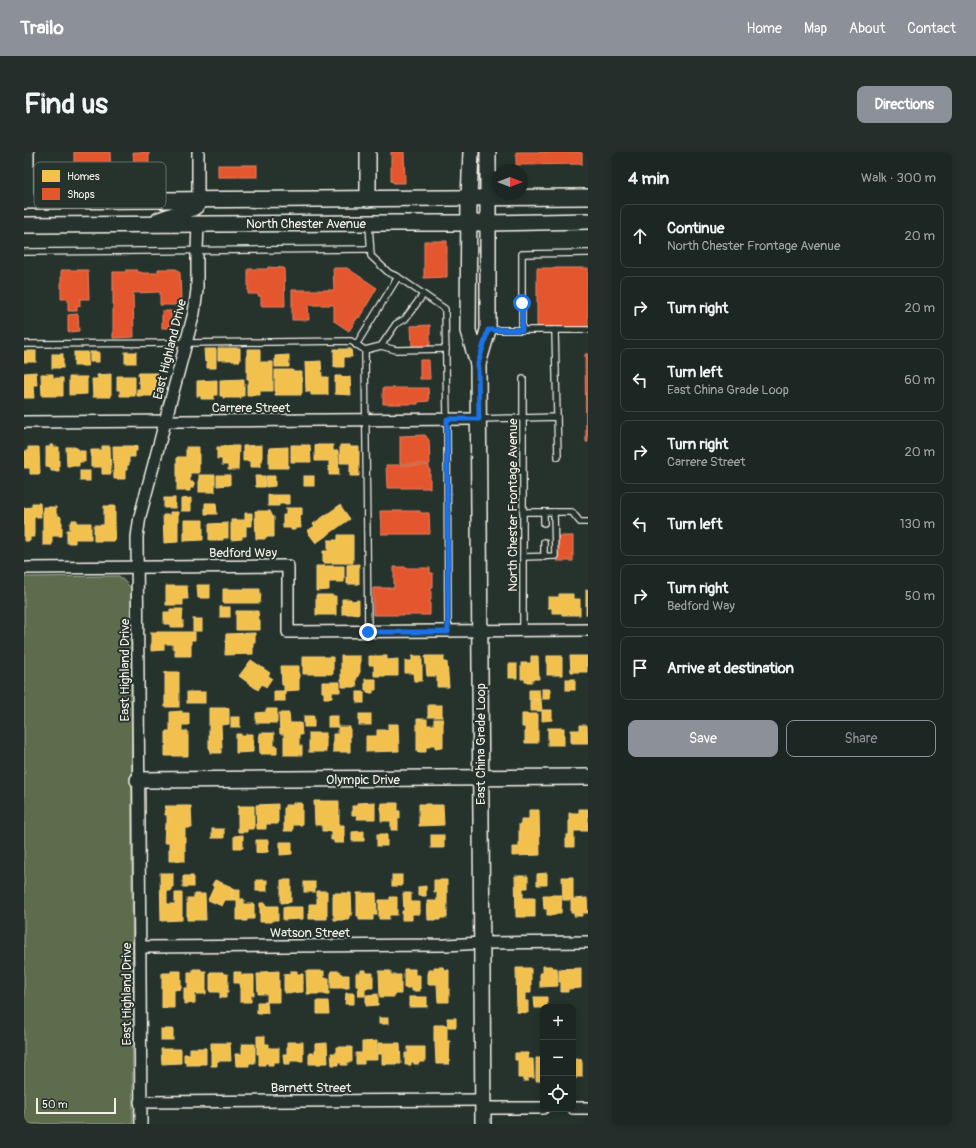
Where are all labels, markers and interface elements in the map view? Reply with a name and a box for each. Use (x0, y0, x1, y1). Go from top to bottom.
text: Trailo (20, 16, 64, 40)
text: Home (747, 20, 782, 37)
text: Map (804, 20, 827, 37)
text: About (849, 20, 885, 37)
text: Contact (907, 20, 956, 37)
button: Directions (857, 86, 952, 123)
text: Find us (24, 87, 108, 122)
legend (34, 162, 166, 208)
north arrow (492, 164, 528, 200)
text: 4 min (628, 168, 669, 189)
text: Homes (67, 170, 100, 183)
text: Walk · 300 m (861, 170, 936, 186)
text: Shops (67, 188, 95, 201)
street label: North Chester Avenue (246, 216, 367, 232)
text: Continue (667, 219, 725, 238)
icon: ahead (629, 225, 651, 247)
text: 20 m (904, 228, 935, 244)
text: North Chester Frontage Avenue (667, 238, 840, 254)
route start (513, 294, 531, 312)
street label: East Highland Drive (150, 297, 190, 401)
icon: right (629, 297, 651, 319)
text: Turn right (667, 299, 728, 318)
text: 20 m (904, 300, 935, 316)
text: Turn left (667, 363, 723, 382)
icon: left (629, 369, 651, 391)
text: 60 m (904, 372, 935, 388)
text: East China Grade Loop (667, 382, 789, 398)
street label: Carrere Street (212, 400, 291, 416)
street label: North Chester Frontage Avenue (505, 418, 521, 592)
text: Turn right (667, 435, 728, 454)
icon: right (629, 441, 651, 463)
text: 20 m (904, 444, 935, 460)
text: Carrere Street (667, 454, 745, 470)
icon: left (629, 513, 651, 535)
text: Turn left (667, 515, 723, 534)
text: 130 m (899, 516, 935, 532)
street label: Bedford Way (209, 545, 277, 561)
text: Turn right (667, 579, 728, 598)
icon: right (629, 585, 651, 607)
text: 50 m (905, 588, 935, 604)
text: Bedford Way (667, 598, 735, 614)
street label: East Highland Drive (117, 618, 133, 722)
route end (359, 623, 377, 641)
icon: arrive (629, 657, 651, 679)
text: Arrive at destination (667, 659, 794, 678)
street label: East China Grade Loop (473, 683, 489, 805)
button: Save (628, 720, 778, 757)
button: Share (786, 720, 936, 757)
street label: Olympic Drive (326, 772, 401, 788)
street label: Watson Street (270, 925, 351, 941)
street label: East Highland Drive (119, 942, 135, 1046)
map controls (540, 1004, 576, 1112)
button: + (540, 1004, 576, 1040)
button: − (540, 1040, 576, 1076)
button: locate (540, 1076, 576, 1112)
street label: Barnett Street (271, 1080, 352, 1096)
scale bar (36, 1096, 116, 1115)
text: 50 m (42, 1098, 68, 1111)

